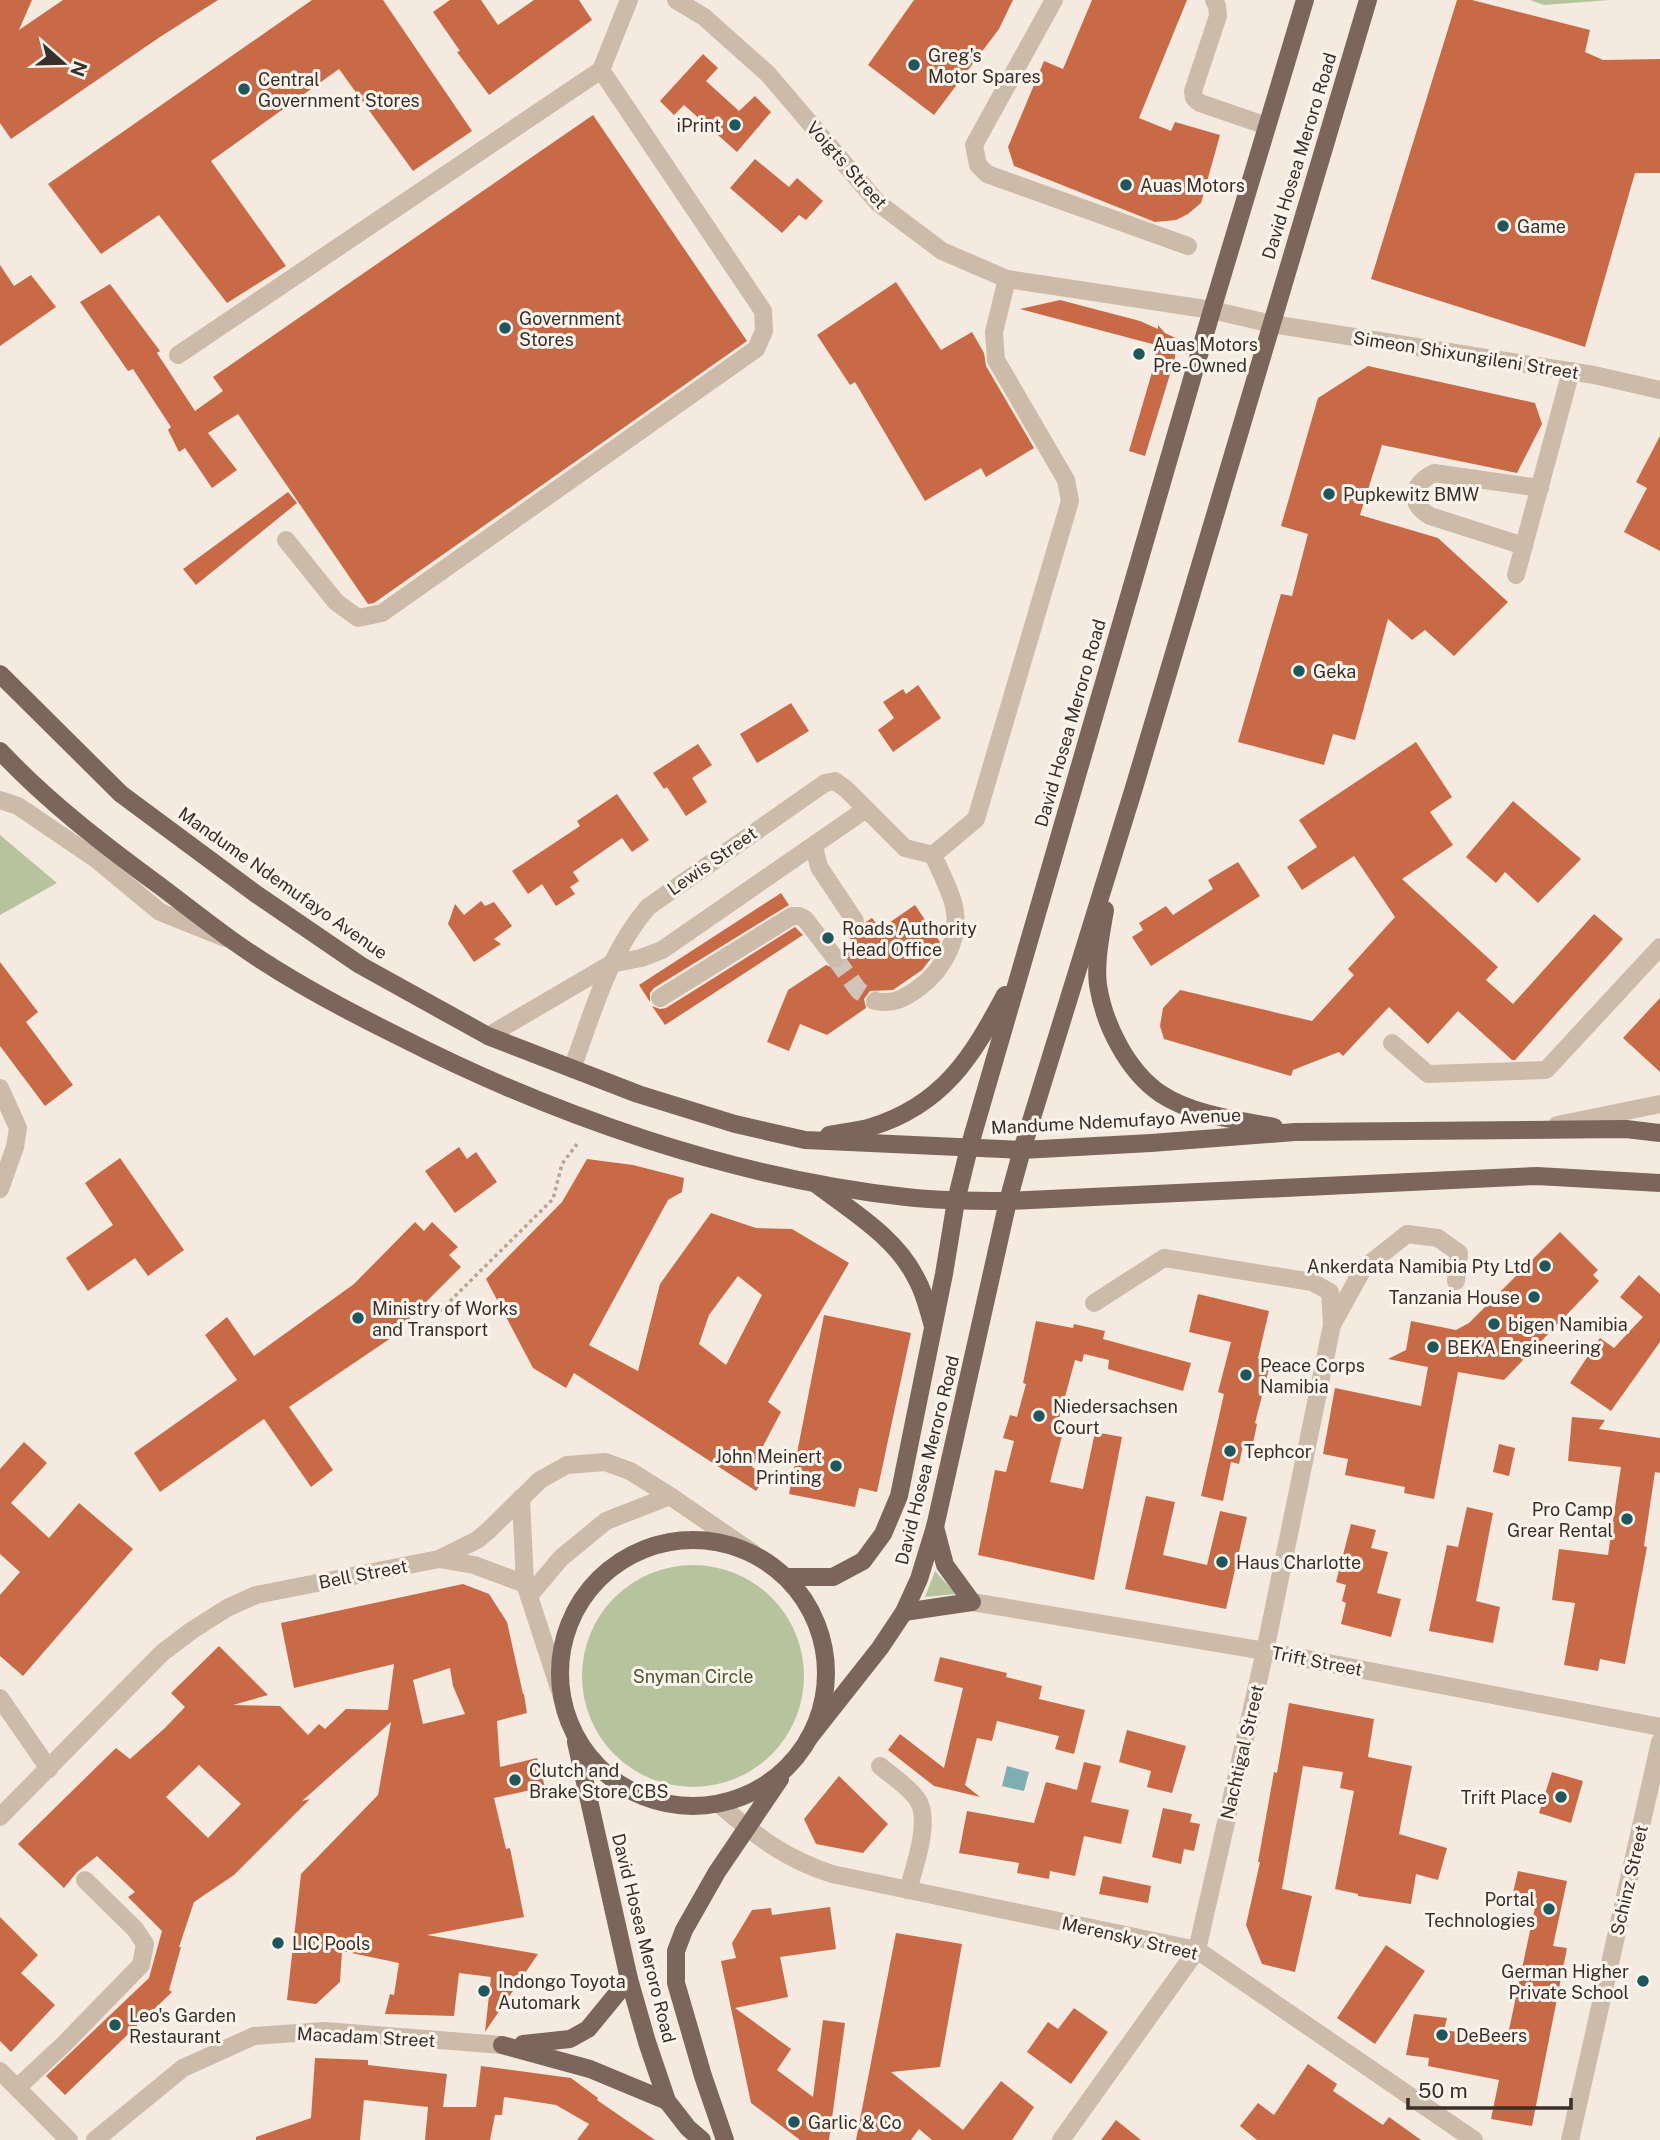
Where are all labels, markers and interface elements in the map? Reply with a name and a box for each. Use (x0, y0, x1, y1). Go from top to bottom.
north arrow (28, 28, 98, 98)
place label: Greg's Motor Spares (928, 45, 1041, 87)
street label: David Hosea Meroro Road (1258, 50, 1340, 262)
marker: Greg's Motor Spares (906, 57, 922, 73)
text: N (66, 58, 92, 80)
place label: Central Government Stores (258, 69, 420, 111)
marker: Central Government Stores (236, 81, 252, 97)
place label: iPrint (676, 115, 721, 136)
marker: iPrint (727, 117, 743, 133)
street label: Voigts Street (802, 117, 892, 213)
place label: Auas Motors (1140, 175, 1245, 196)
marker: Auas Motors (1118, 177, 1134, 193)
place label: Game (1517, 216, 1566, 237)
marker: Game (1495, 218, 1511, 234)
place label: Government Stores (519, 308, 621, 350)
marker: Government Stores (497, 320, 513, 336)
street label: Simeon Shixungileni Street (1352, 327, 1580, 383)
place label: Auas Motors Pre-Owned (1153, 334, 1258, 376)
marker: Auas Motors Pre-Owned (1131, 346, 1147, 362)
place label: Pupkewitz BMW (1343, 484, 1479, 505)
marker: Pupkewitz BMW (1321, 486, 1337, 502)
street label: David Hosea Meroro Road (1030, 617, 1110, 829)
place label: Geka (1313, 661, 1356, 682)
marker: Geka (1291, 663, 1307, 679)
street label: Mandume Ndemufayo Avenue (174, 803, 392, 963)
street label: Lewis Street (663, 822, 761, 900)
place label: Roads Authority Head Office (842, 918, 977, 960)
marker: Roads Authority Head Office (820, 930, 836, 946)
street label: Mandume Ndemufayo Avenue (990, 1104, 1242, 1138)
place label: Ankerdata Namibia Pty Ltd (1307, 1256, 1531, 1277)
marker: Ankerdata Namibia Pty Ltd (1537, 1258, 1553, 1274)
place label: Tanzania House (1389, 1287, 1520, 1308)
marker: Tanzania House (1526, 1289, 1542, 1305)
place label: Ministry of Works and Transport (372, 1298, 518, 1340)
marker: Ministry of Works and Transport (350, 1310, 366, 1326)
place label: bigen Namibia (1508, 1314, 1628, 1335)
marker: bigen Namibia (1486, 1316, 1502, 1332)
place label: BEKA Engineering (1447, 1337, 1601, 1358)
marker: BEKA Engineering (1425, 1339, 1441, 1355)
street label: David Hosea Meroro Road (891, 1353, 963, 1567)
place label: Peace Corps Namibia (1260, 1355, 1365, 1397)
marker: Peace Corps Namibia (1238, 1367, 1254, 1383)
place label: Niedersachsen Court (1053, 1396, 1178, 1438)
marker: Niedersachsen Court (1031, 1408, 1047, 1424)
place label: Tephcor (1244, 1441, 1312, 1462)
marker: Tephcor (1222, 1443, 1238, 1459)
place label: John Meinert Printing (715, 1446, 822, 1488)
marker: John Meinert Printing (828, 1458, 844, 1474)
place label: Pro Camp Grear Rental (1507, 1499, 1613, 1541)
marker: Pro Camp Grear Rental (1619, 1511, 1635, 1527)
place label: Haus Charlotte (1236, 1552, 1361, 1573)
marker: Haus Charlotte (1214, 1554, 1230, 1570)
street label: Bell Street (317, 1555, 409, 1593)
street label: Trift Street (1270, 1642, 1364, 1680)
park label: Snyman Circle (633, 1666, 753, 1687)
street label: Nachtigal Street (1216, 1682, 1268, 1822)
place label: Clutch and Brake Store CBS (529, 1760, 668, 1802)
marker: Clutch and Brake Store CBS (507, 1772, 523, 1788)
place label: Trift Place (1461, 1787, 1547, 1808)
marker: Trift Place (1553, 1789, 1569, 1805)
street label: Schinz Street (1606, 1823, 1652, 1937)
street label: David Hosea Meroro Road (608, 1831, 680, 2045)
place label: Portal Technologies (1425, 1889, 1535, 1931)
marker: Portal Technologies (1541, 1901, 1557, 1917)
street label: Merensky Street (1060, 1912, 1200, 1964)
place label: LIC Pools (292, 1933, 370, 1954)
marker: LIC Pools (270, 1935, 286, 1951)
place label: German Higher Private School (1501, 1961, 1629, 2003)
place label: Indongo Toyota Automark (498, 1971, 626, 2013)
marker: German Higher Private School (1635, 1973, 1651, 1989)
marker: Indongo Toyota Automark (476, 1983, 492, 1999)
place label: Leo's Garden Restaurant (129, 2005, 236, 2047)
marker: Leo's Garden Restaurant (107, 2017, 123, 2033)
street label: Macadam Street (296, 2023, 436, 2051)
place label: DeBeers (1456, 2025, 1527, 2046)
marker: DeBeers (1434, 2027, 1450, 2043)
scale bar (1408, 2066, 1571, 2110)
text: 50 m (1418, 2078, 1468, 2103)
place label: Garlic & Co (808, 2112, 902, 2133)
marker: Garlic & Co (786, 2114, 802, 2130)

